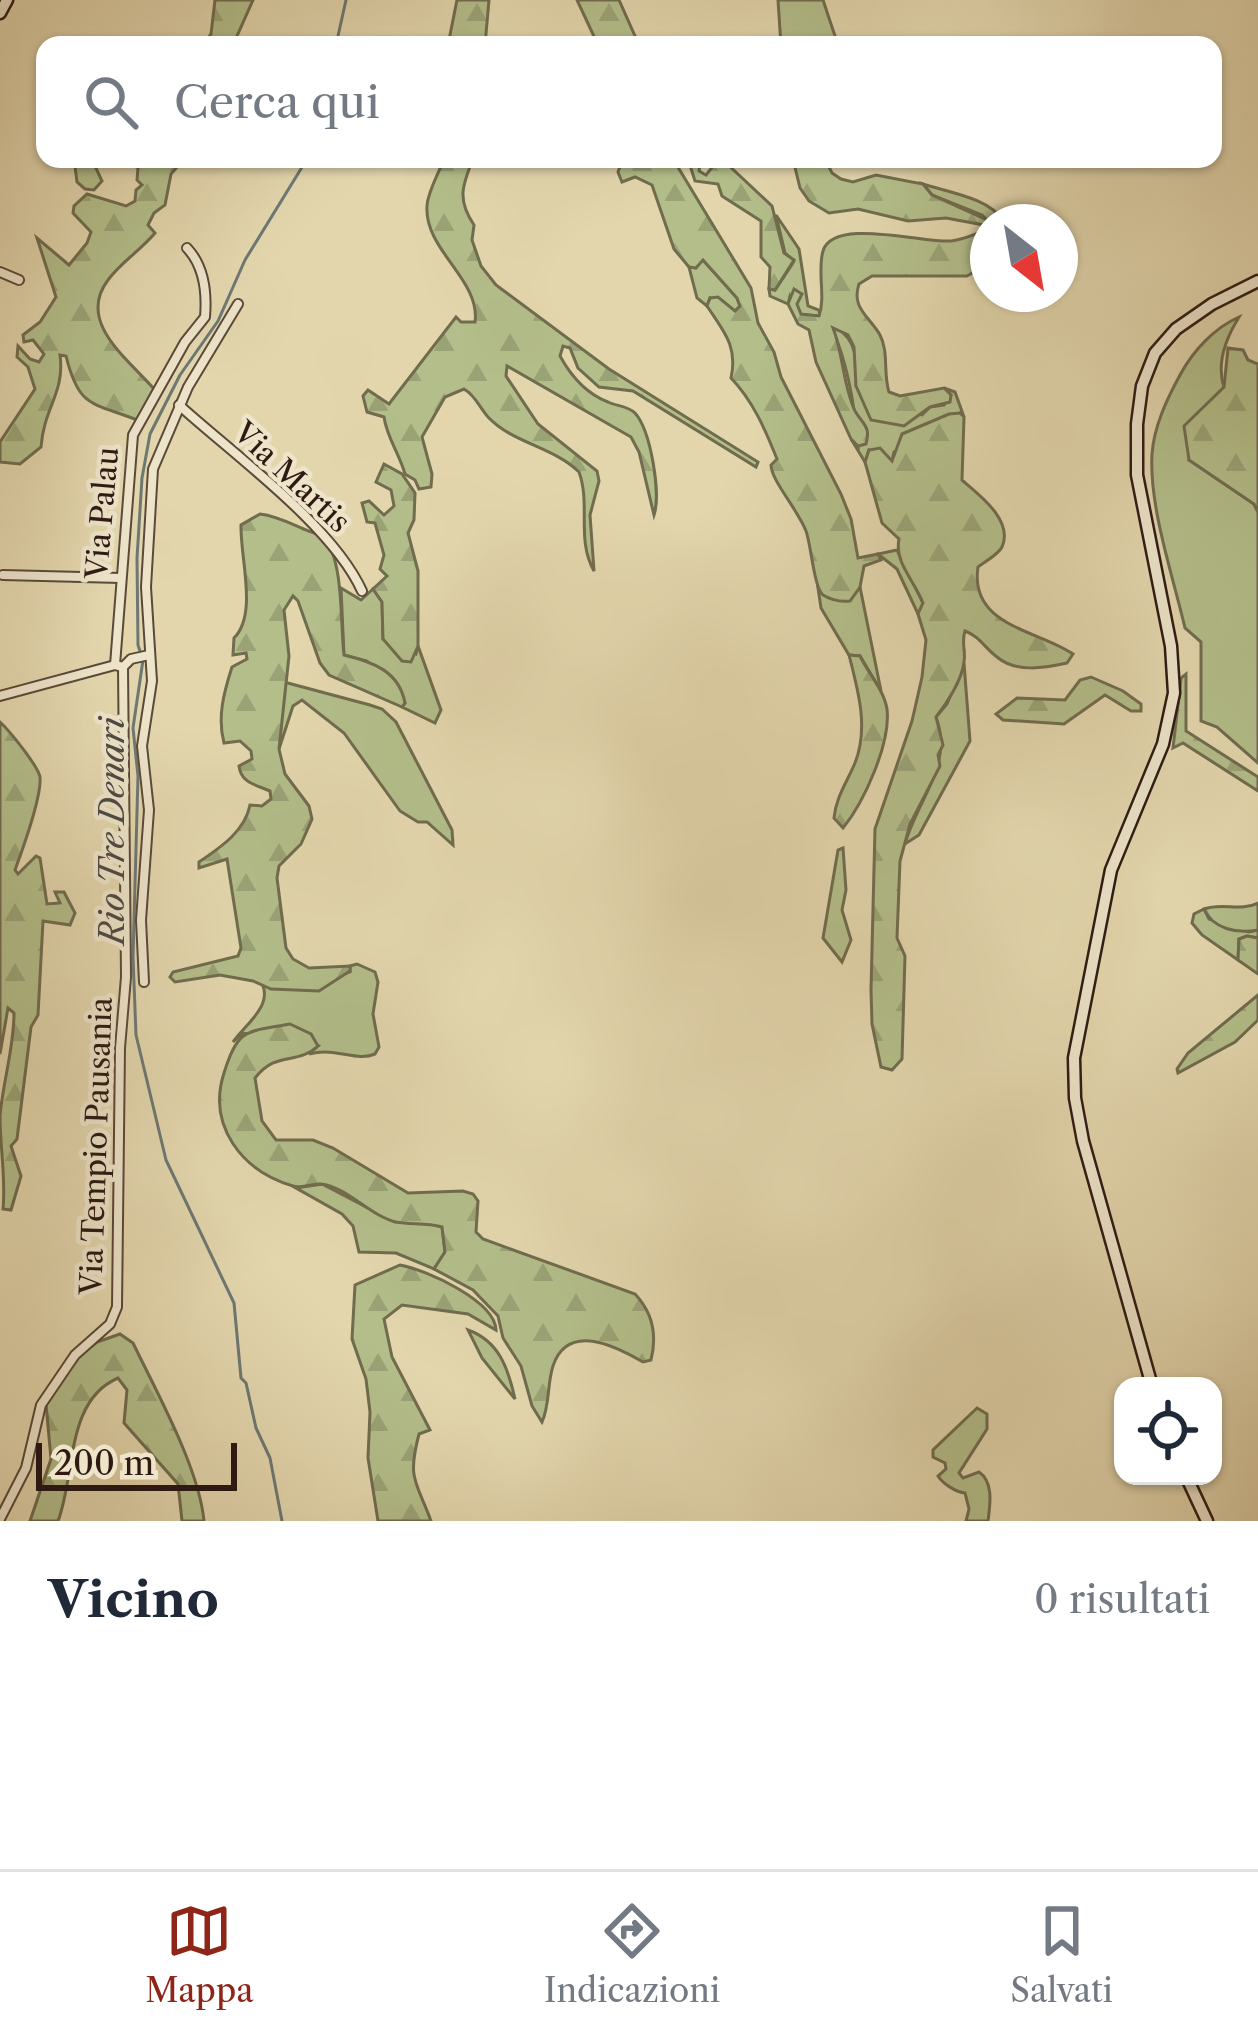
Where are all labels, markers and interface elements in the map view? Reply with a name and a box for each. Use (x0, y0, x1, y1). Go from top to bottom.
search box (36, 36, 1222, 168)
icon: search (78, 69, 144, 135)
text: Cerca qui (174, 74, 380, 130)
north arrow (970, 204, 1078, 312)
street label: Via Martis (225, 413, 358, 540)
street label: Via Palau (78, 445, 126, 582)
water label: Rio Tre Denari (92, 715, 133, 948)
street label: Via Tempio Pausania (72, 996, 120, 1297)
map controls (1114, 1377, 1222, 1485)
button: locate (1114, 1377, 1222, 1485)
scale bar (36, 1437, 237, 1490)
text: 200 m (54, 1443, 154, 1484)
text: Vicino (48, 1568, 219, 1630)
text: 0 risultati (1034, 1575, 1210, 1623)
tab: Mappa (145, 1898, 254, 2011)
tab: Indicazioni (544, 1898, 720, 2011)
tab: Salvati (1010, 1898, 1113, 2011)

